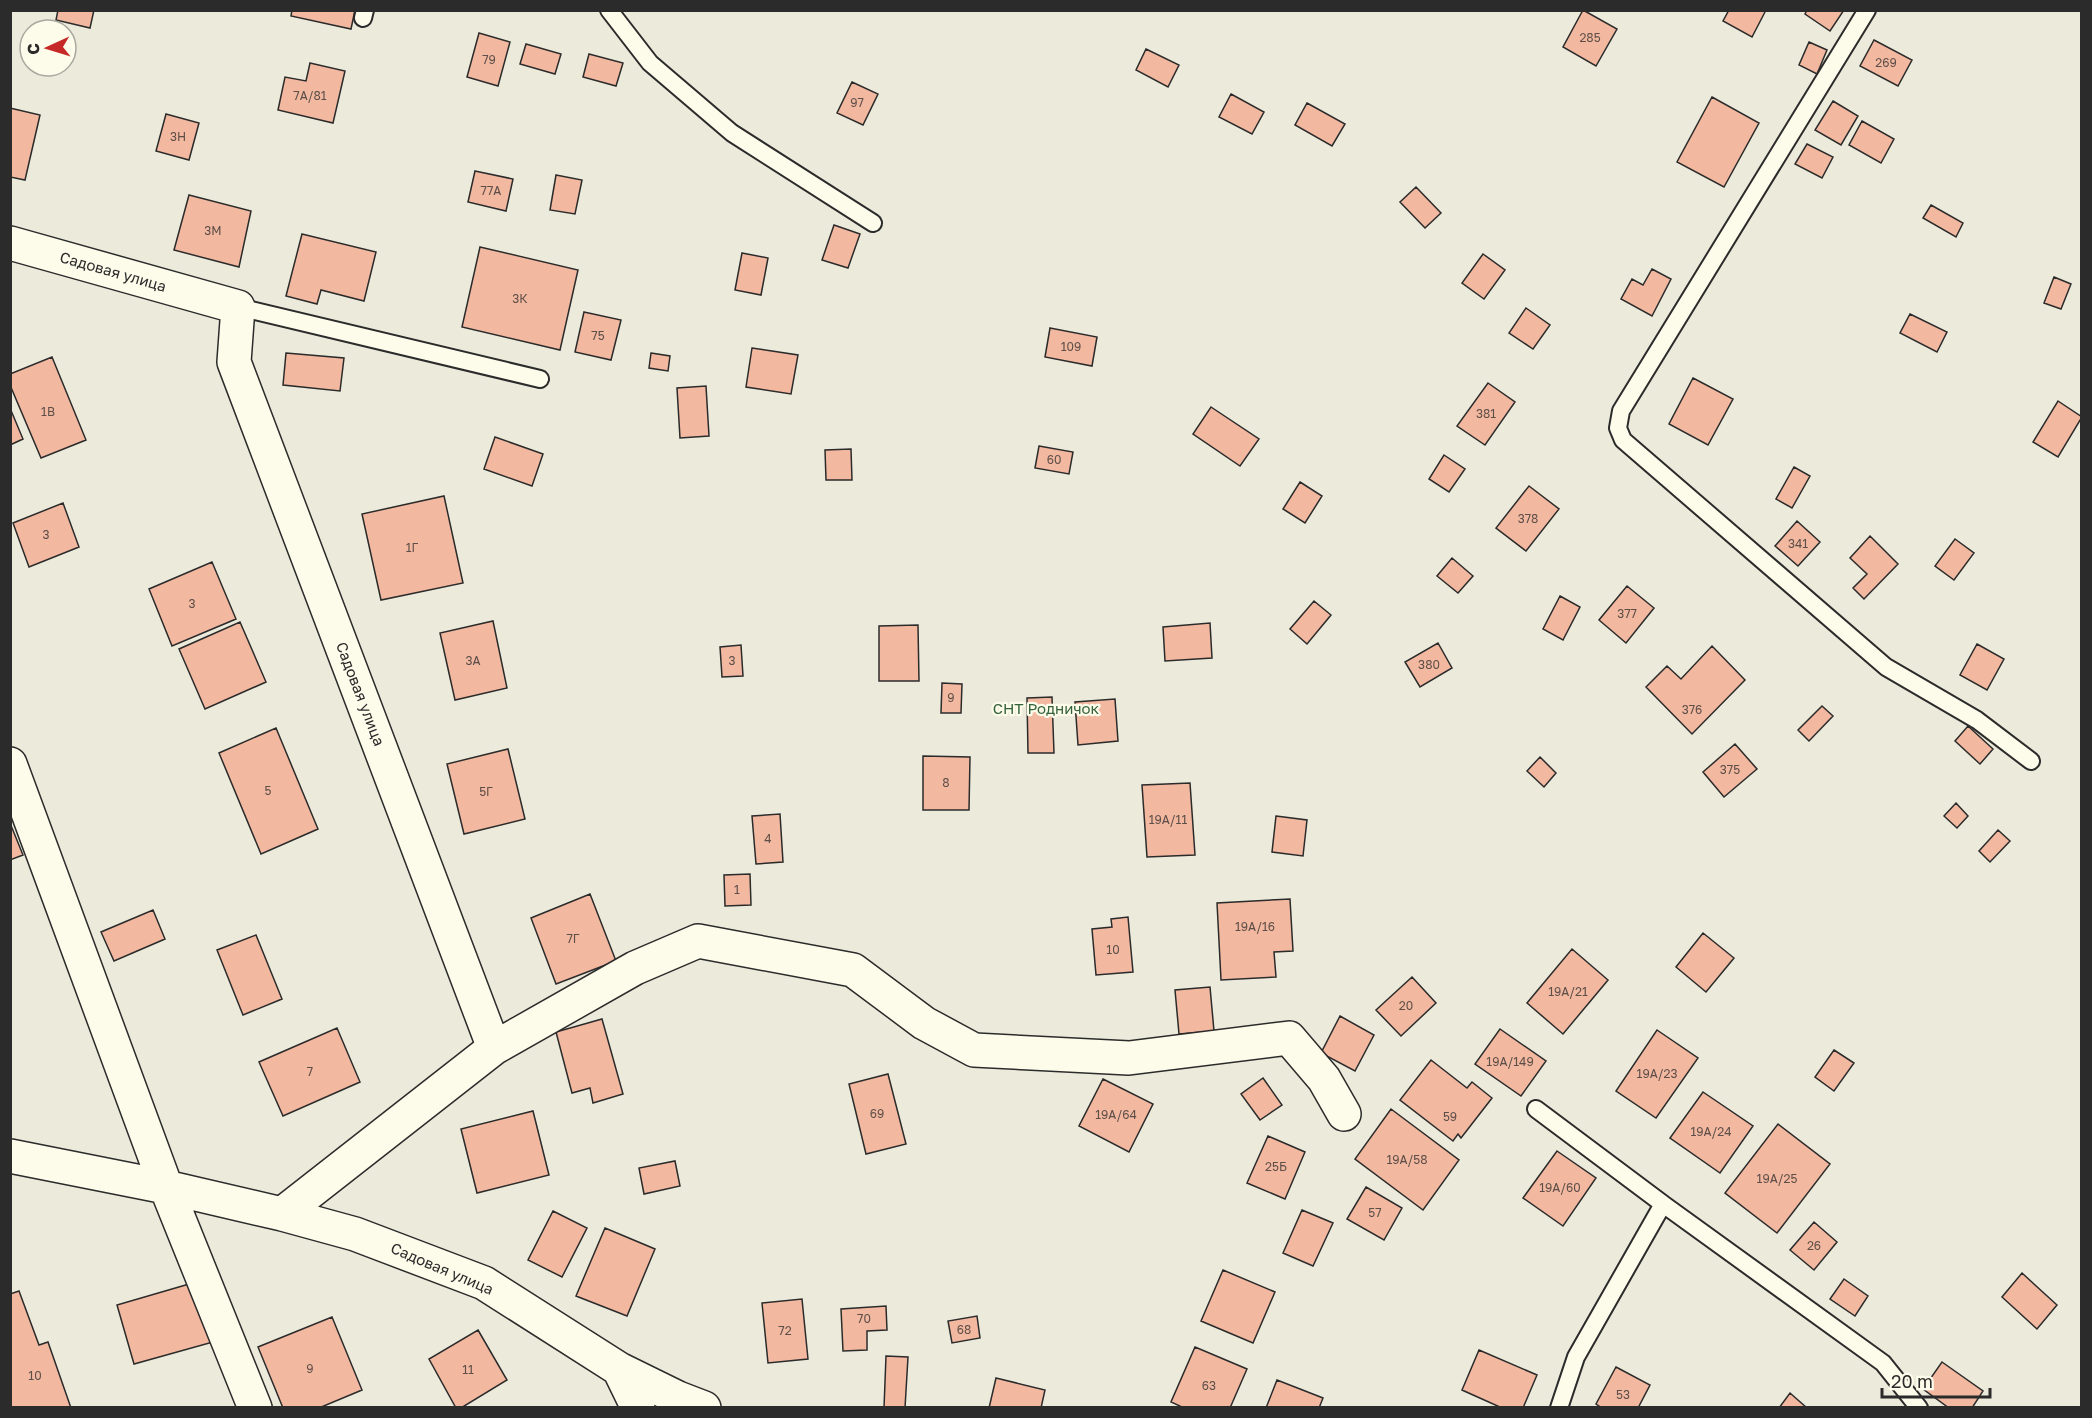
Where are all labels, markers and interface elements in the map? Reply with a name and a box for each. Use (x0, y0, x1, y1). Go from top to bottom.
north arrow (18, 18, 78, 78)
house number: 285 (1579, 30, 1601, 45)
text: С (23, 43, 43, 55)
house number: 79 (482, 52, 496, 67)
house number: 269 (1875, 55, 1897, 70)
house number: 7А/81 (293, 88, 327, 103)
house number: 97 (850, 95, 864, 110)
house number: 3Н (170, 129, 186, 144)
house number: 77А (481, 183, 501, 198)
house number: 3М (204, 223, 222, 238)
street label: Садовая улица (58, 247, 169, 295)
house number: 3К (512, 291, 528, 306)
house number: 75 (591, 328, 605, 343)
house number: 109 (1061, 339, 1081, 354)
house number: 1В (41, 404, 55, 419)
house number: 381 (1476, 406, 1496, 421)
house number: 60 (1047, 452, 1061, 467)
house number: 378 (1518, 511, 1538, 526)
house number: 3 (42, 527, 50, 542)
house number: 341 (1788, 536, 1808, 551)
house number: 1Г (406, 540, 419, 555)
house number: 3 (188, 596, 196, 611)
house number: 377 (1617, 606, 1637, 621)
street label: Садовая улица (333, 639, 389, 748)
house number: 3А (465, 653, 481, 668)
house number: 3 (728, 653, 736, 668)
house number: 380 (1418, 657, 1440, 672)
house number: 9 (947, 690, 955, 705)
park label: СНТ Родничок (993, 699, 1100, 717)
house number: 376 (1682, 702, 1702, 717)
house number: 375 (1720, 762, 1740, 777)
house number: 8 (942, 775, 950, 790)
house number: 5 (265, 783, 272, 798)
house number: 5Г (479, 784, 493, 799)
house number: 19А/11 (1149, 812, 1187, 827)
house number: 4 (764, 831, 772, 846)
house number: 1 (734, 882, 740, 897)
house number: 19А/16 (1235, 919, 1275, 934)
house number: 7Г (566, 931, 580, 946)
house number: 10 (1106, 942, 1120, 957)
house number: 19А/21 (1548, 984, 1588, 999)
house number: 20 (1399, 998, 1413, 1013)
house number: 19А/149 (1486, 1054, 1534, 1069)
house number: 7 (307, 1064, 313, 1079)
house number: 19А/23 (1637, 1066, 1677, 1081)
house number: 69 (870, 1106, 884, 1121)
house number: 19А/64 (1095, 1107, 1137, 1122)
house number: 59 (1443, 1109, 1457, 1124)
house number: 19А/24 (1690, 1124, 1732, 1139)
house number: 19А/58 (1386, 1152, 1428, 1167)
house number: 25Б (1265, 1159, 1287, 1174)
house number: 19А/25 (1757, 1171, 1797, 1186)
house number: 19А/60 (1539, 1180, 1581, 1195)
house number: 57 (1368, 1205, 1382, 1220)
street label: Садовая улица (388, 1238, 497, 1298)
house number: 26 (1807, 1238, 1821, 1253)
house number: 70 (857, 1311, 871, 1326)
house number: 68 (957, 1322, 971, 1337)
house number: 72 (778, 1323, 792, 1338)
house number: 9 (306, 1361, 314, 1376)
scale bar (1882, 1361, 1990, 1399)
house number: 11 (462, 1362, 474, 1377)
house number: 10 (28, 1368, 42, 1383)
text: 20 m (1891, 1370, 1933, 1392)
house number: 63 (1202, 1378, 1216, 1393)
house number: 53 (1616, 1387, 1630, 1402)

